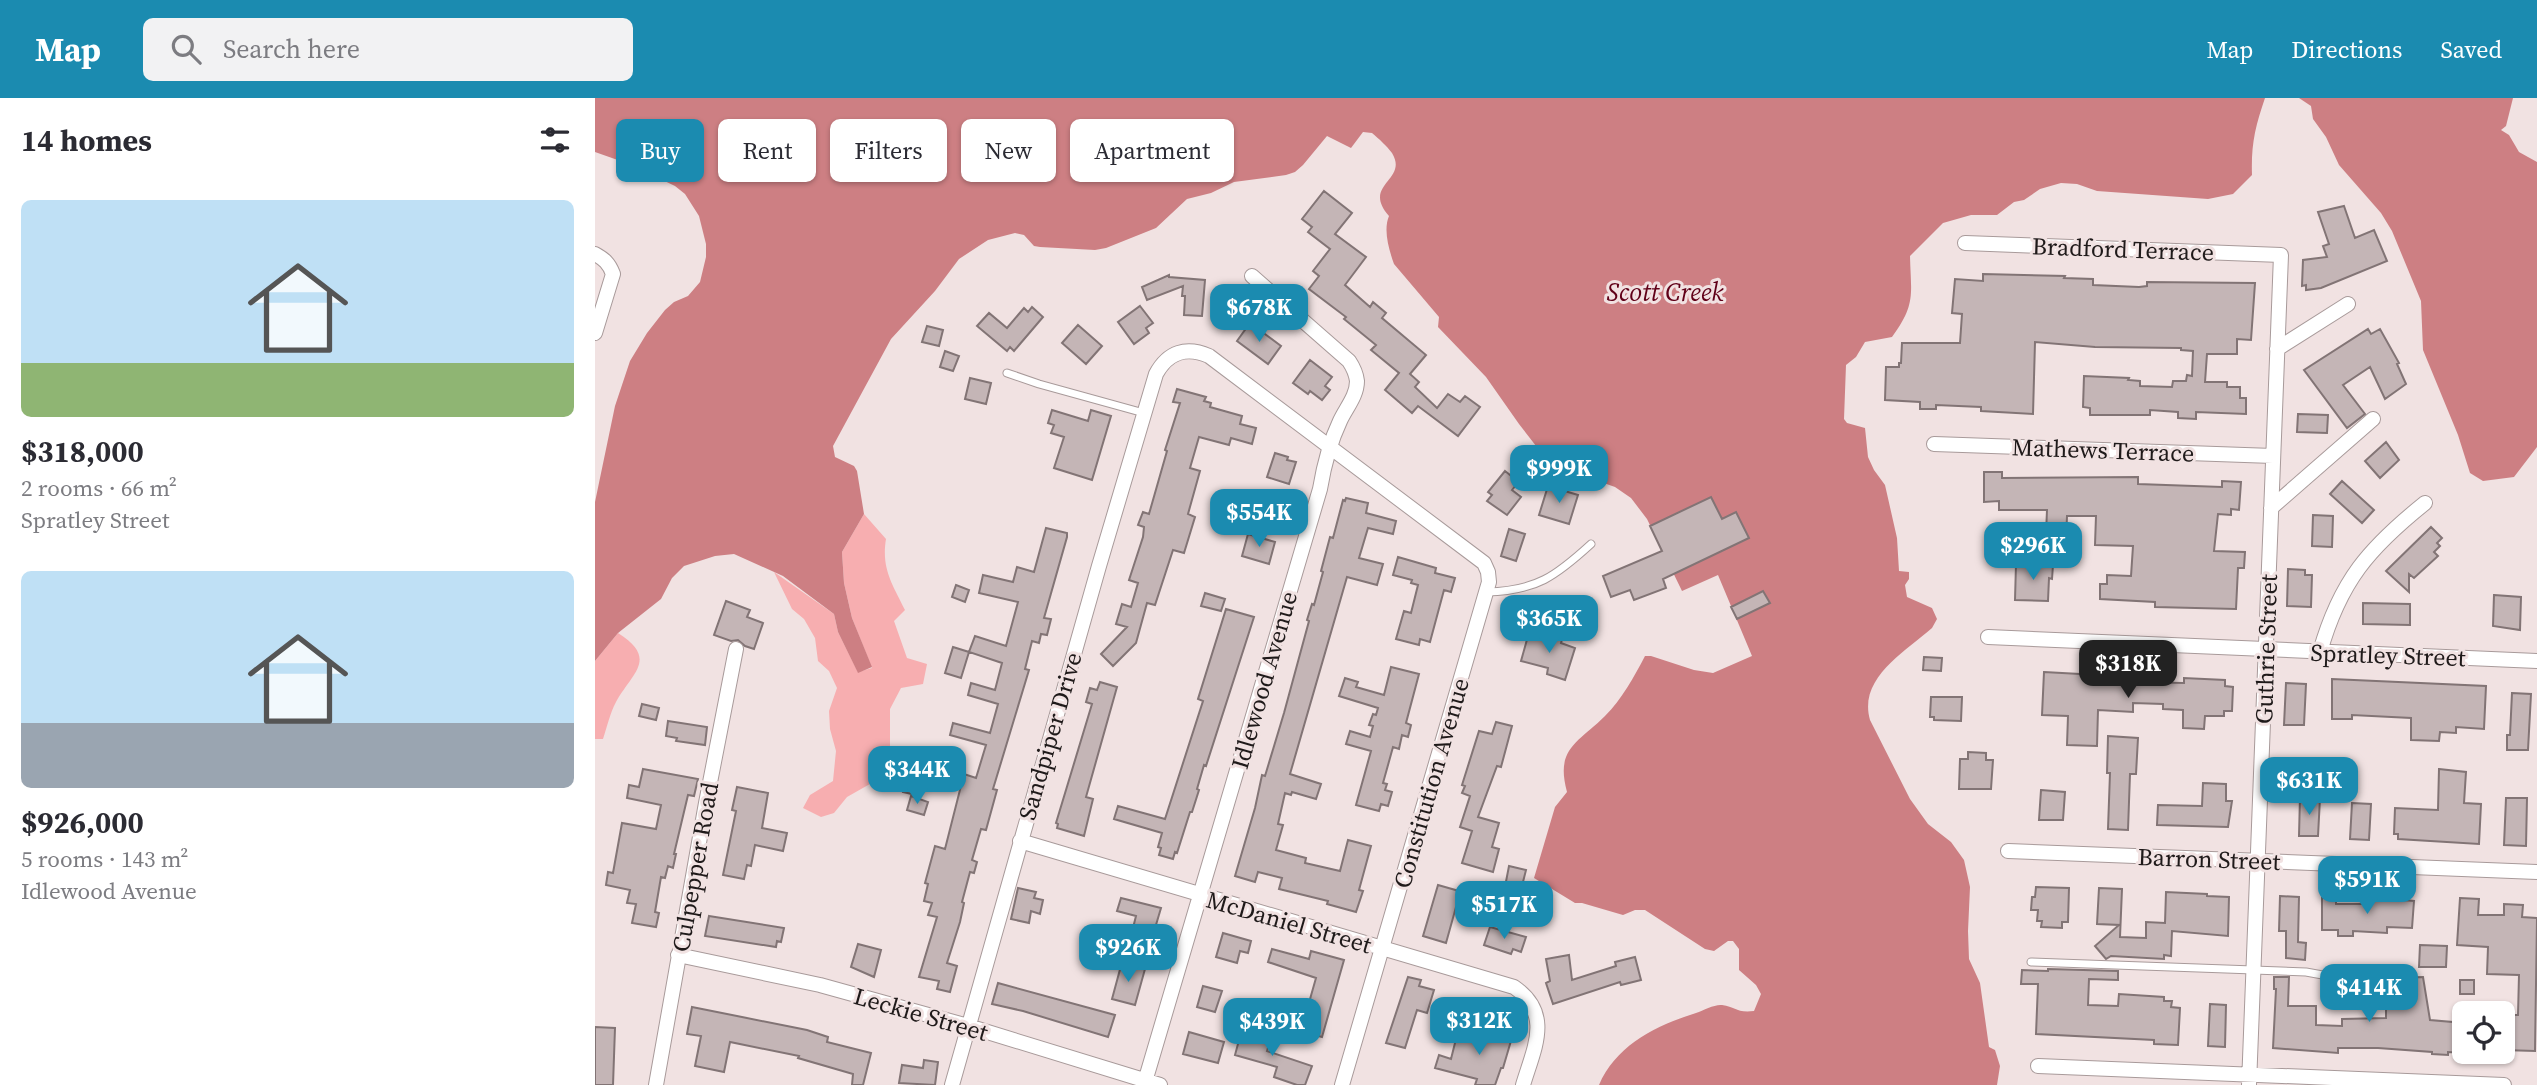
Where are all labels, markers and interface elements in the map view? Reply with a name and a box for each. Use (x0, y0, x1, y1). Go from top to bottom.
search box (143, 18, 633, 81)
text: Map (35, 27, 101, 72)
icon: search (167, 30, 205, 68)
text: Search here (223, 31, 360, 67)
text: Map (2206, 33, 2253, 66)
text: Directions (2291, 33, 2402, 66)
text: Saved (2440, 33, 2502, 66)
chip: Buy (616, 119, 704, 182)
chip: Rent (718, 119, 816, 182)
chip: Filters (830, 119, 947, 182)
chip: New (961, 119, 1056, 182)
chip: Apartment (1070, 119, 1234, 182)
text: 14 homes (21, 120, 152, 161)
icon: filters (536, 121, 574, 159)
street label: Bradford Terrace (2031, 229, 2215, 269)
icon: home (235, 245, 361, 371)
water label: Scott Creek (1606, 274, 1724, 310)
pin: $678K (1210, 285, 1308, 344)
text: $678K (1226, 291, 1292, 323)
street label: Mathews Terrace (2011, 430, 2195, 470)
text: $318,000 (21, 431, 144, 472)
pin: $999K (1510, 446, 1608, 505)
text: $999K (1526, 452, 1592, 484)
text: 2 rooms · 66 m² (21, 472, 177, 504)
pin: $554K (1210, 490, 1308, 549)
text: $554K (1226, 496, 1292, 528)
text: Spratley Street (21, 504, 170, 536)
pin: $296K (1984, 522, 2082, 582)
text: $296K (2000, 529, 2066, 561)
street label: Guthrie Street (2247, 573, 2285, 724)
street label: Idlewood Avenue (1223, 587, 1305, 773)
pin: $365K (1500, 596, 1598, 655)
text: $365K (1516, 602, 1582, 634)
icon: home (235, 616, 361, 742)
street label: Spratley Street (2310, 636, 2466, 674)
pin: $318K (2079, 640, 2177, 700)
text: $318K (2095, 647, 2161, 679)
street label: Sandpiper Drive (1010, 648, 1090, 824)
street label: Constitution Avenue (1385, 674, 1477, 892)
pin: $344K (868, 746, 966, 806)
text: $344K (884, 753, 950, 785)
pin: $631K (2260, 758, 2358, 817)
text: $631K (2276, 764, 2342, 796)
street label: Culpepper Road (664, 779, 726, 954)
text: $926,000 (21, 802, 144, 843)
street label: Barron Street (2137, 840, 2281, 878)
text: 5 rooms · 143 m² (21, 843, 188, 875)
pin: $591K (2318, 856, 2416, 916)
text: $591K (2334, 863, 2400, 895)
text: Idlewood Avenue (21, 875, 197, 907)
pin: $517K (1455, 882, 1553, 941)
street label: McDaniel Street (1203, 883, 1376, 961)
text: $517K (1471, 888, 1537, 920)
pin: $926K (1079, 924, 1177, 984)
text: $926K (1095, 931, 1161, 963)
pin: $414K (2320, 964, 2418, 1024)
text: $414K (2336, 971, 2402, 1003)
street label: Leckie Street (850, 979, 992, 1049)
pin: $439K (1223, 998, 1321, 1058)
pin: $312K (1430, 998, 1528, 1057)
map controls (2452, 1001, 2515, 1064)
button: locate (2452, 1001, 2515, 1064)
text: $312K (1446, 1004, 1512, 1036)
text: $439K (1239, 1005, 1305, 1037)

